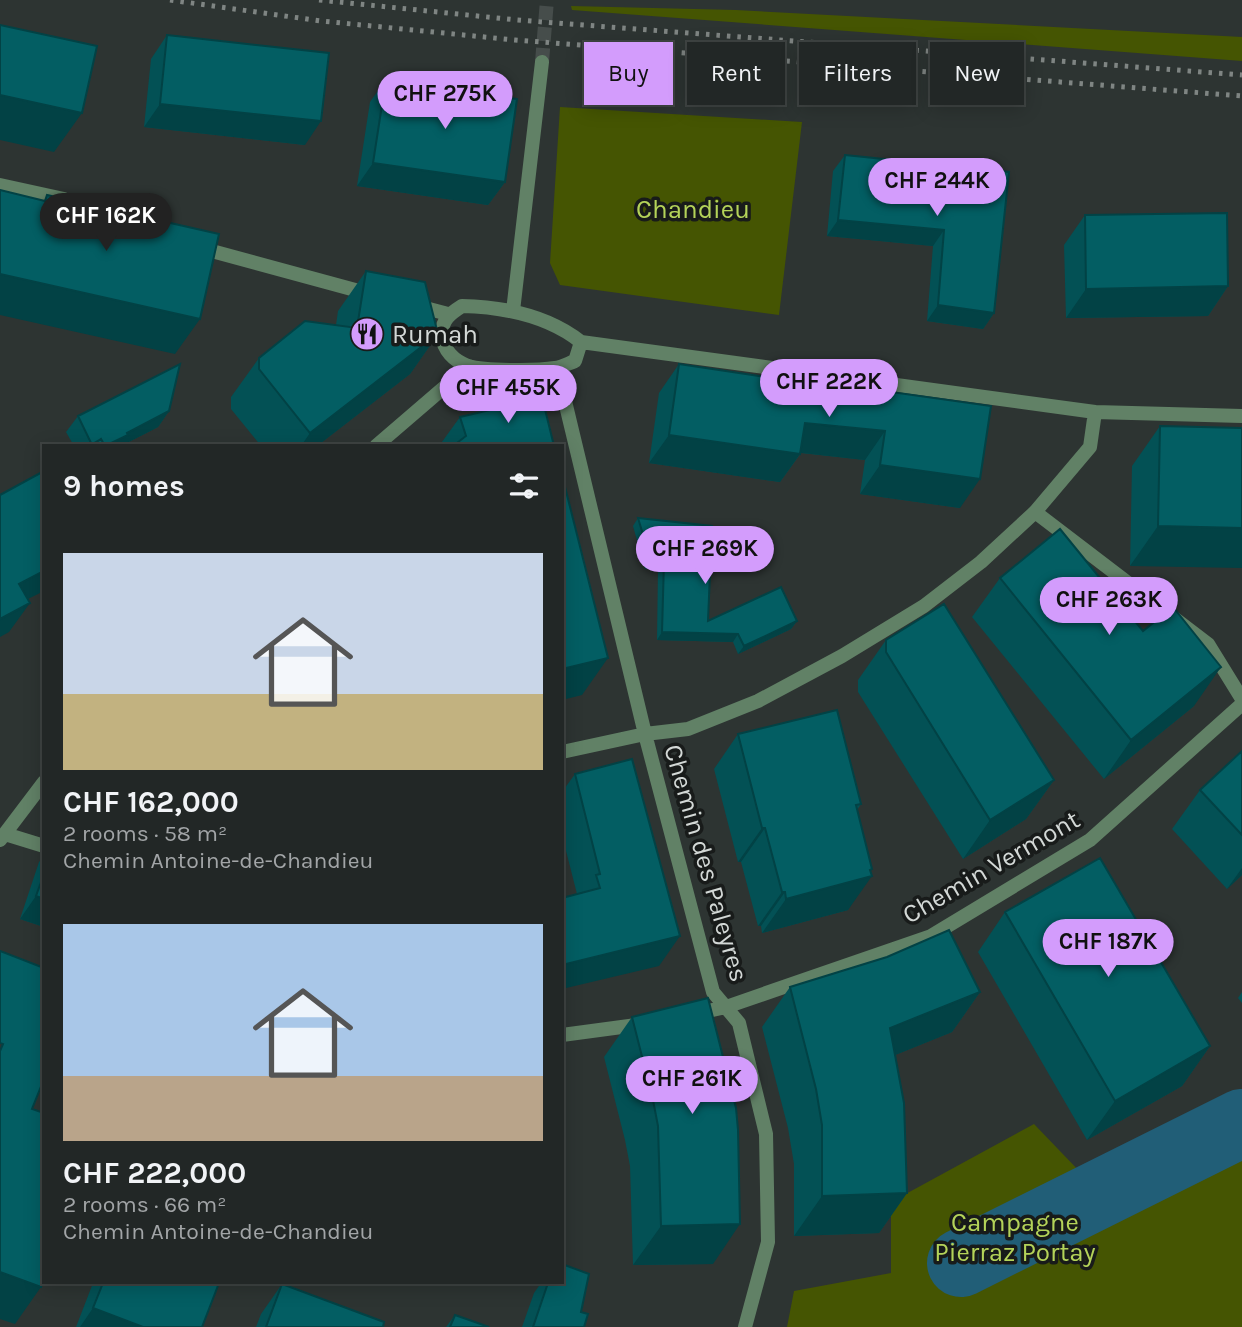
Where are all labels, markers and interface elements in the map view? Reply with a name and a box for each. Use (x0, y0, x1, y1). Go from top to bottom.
chip: Buy (584, 42, 673, 105)
chip: Rent (687, 42, 785, 105)
chip: Filters (799, 42, 916, 105)
chip: New (930, 42, 1024, 105)
pin: CHF 275K (373, 72, 517, 131)
text: CHF 275K (394, 80, 496, 107)
pin: CHF 244K (865, 158, 1009, 218)
text: CHF 244K (884, 167, 990, 194)
pin: CHF 162K (34, 194, 178, 253)
park label: Chandieu (636, 194, 750, 225)
text: CHF 162K (56, 202, 156, 229)
restaurant icon: Rumah (348, 315, 386, 353)
place label: Rumah (392, 319, 478, 350)
pin: CHF 222K (757, 360, 901, 419)
pin: CHF 455K (436, 366, 580, 425)
text: CHF 222K (776, 368, 882, 395)
text: CHF 455K (456, 374, 560, 401)
icon: filters (505, 467, 543, 505)
text: 9 homes (63, 468, 185, 504)
pin: CHF 269K (633, 526, 777, 586)
text: CHF 269K (652, 535, 758, 562)
pin: CHF 263K (1037, 578, 1181, 637)
text: CHF 263K (1056, 586, 1162, 613)
icon: home (240, 599, 366, 725)
street label: Chemin des Paleyres (657, 741, 755, 985)
text: CHF 162,000 (63, 784, 239, 820)
street label: Chemin Vermont (897, 804, 1085, 930)
text: 2 rooms · 58 m² (63, 820, 227, 847)
text: Chemin Antoine-de-Chandieu (63, 847, 374, 874)
pin: CHF 187K (1036, 920, 1180, 979)
text: CHF 187K (1059, 928, 1157, 955)
icon: home (240, 970, 366, 1096)
pin: CHF 261K (620, 1056, 764, 1116)
text: CHF 261K (642, 1065, 742, 1092)
text: CHF 222,000 (63, 1155, 246, 1191)
text: 2 rooms · 66 m² (63, 1191, 226, 1218)
park label: Campagne Pierraz Portay (934, 1207, 1096, 1268)
text: Chemin Antoine-de-Chandieu (63, 1218, 374, 1245)

